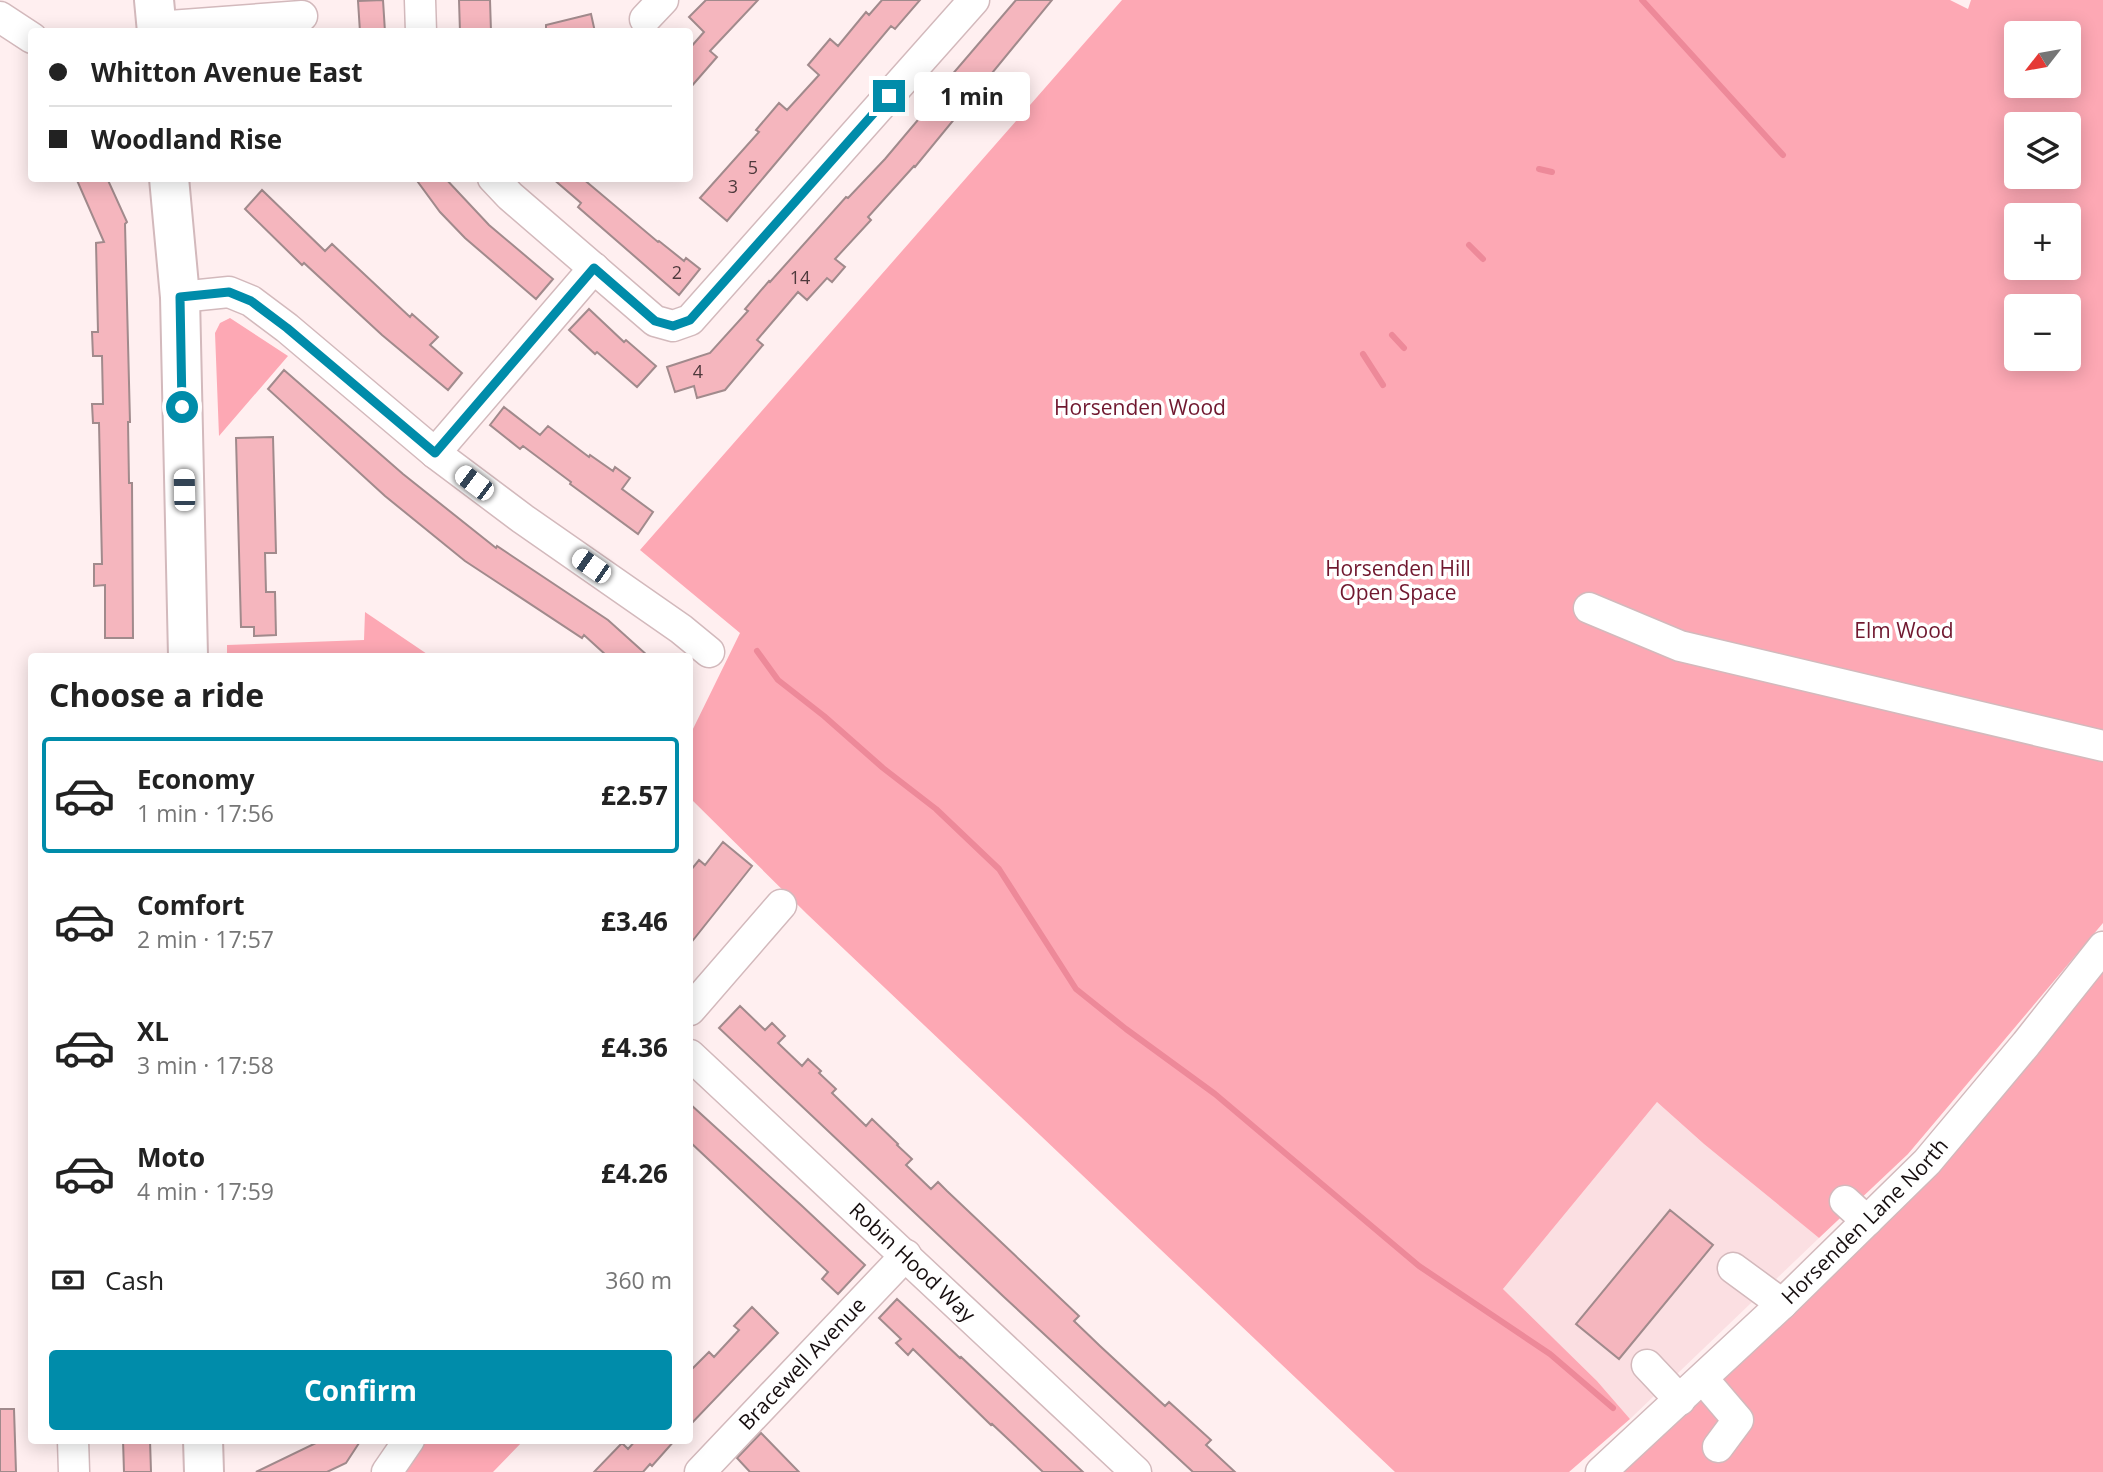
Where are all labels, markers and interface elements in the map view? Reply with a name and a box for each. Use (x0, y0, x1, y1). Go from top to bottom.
north arrow (2004, 21, 2081, 98)
map controls (2004, 21, 2081, 371)
text: Whitton Avenue East (91, 54, 363, 90)
callout: 1 min (914, 72, 1029, 120)
route end (873, 80, 905, 112)
text: 1 min (940, 80, 1004, 112)
button: layers (2004, 112, 2081, 189)
text: Woodland Rise (91, 121, 282, 157)
house number: 5 (748, 155, 758, 179)
house number: 3 (728, 174, 738, 198)
button: + (2004, 203, 2081, 280)
house number: 2 (672, 260, 682, 284)
house number: 14 (790, 265, 810, 289)
button: − (2004, 294, 2081, 371)
house number: 4 (693, 359, 703, 383)
route start (166, 391, 198, 423)
park label: Horsenden Wood (1054, 393, 1226, 421)
car (451, 462, 498, 504)
car (174, 469, 195, 511)
car (568, 545, 615, 587)
park label: Horsenden Hill Open Space (1325, 554, 1471, 606)
park label: Elm Wood (1854, 616, 1954, 644)
text: Choose a ride (49, 673, 264, 716)
text: Economy (137, 761, 255, 797)
icon: car (53, 764, 116, 827)
text: £2.57 (601, 777, 668, 813)
text: 1 min · 17:56 (137, 797, 274, 829)
text: Comfort (137, 887, 244, 923)
icon: car (53, 890, 116, 953)
text: £3.46 (601, 903, 668, 939)
text: 2 min · 17:57 (137, 923, 274, 955)
text: XL (137, 1013, 169, 1049)
icon: car (53, 1016, 116, 1079)
text: £4.36 (601, 1029, 668, 1065)
text: 3 min · 17:58 (137, 1049, 274, 1081)
street label: Horsenden Lane North (1775, 1132, 1954, 1310)
text: Moto (137, 1139, 205, 1175)
icon: car (53, 1142, 116, 1205)
text: £4.26 (601, 1155, 668, 1191)
text: 4 min · 17:59 (137, 1175, 274, 1207)
street label: Robin Hood Way (844, 1196, 982, 1328)
icon: cash (49, 1261, 87, 1299)
text: Cash (105, 1262, 164, 1298)
text: 360 m (605, 1264, 672, 1296)
street label: Bracewell Avenue (732, 1291, 872, 1436)
button: Confirm (49, 1350, 672, 1430)

